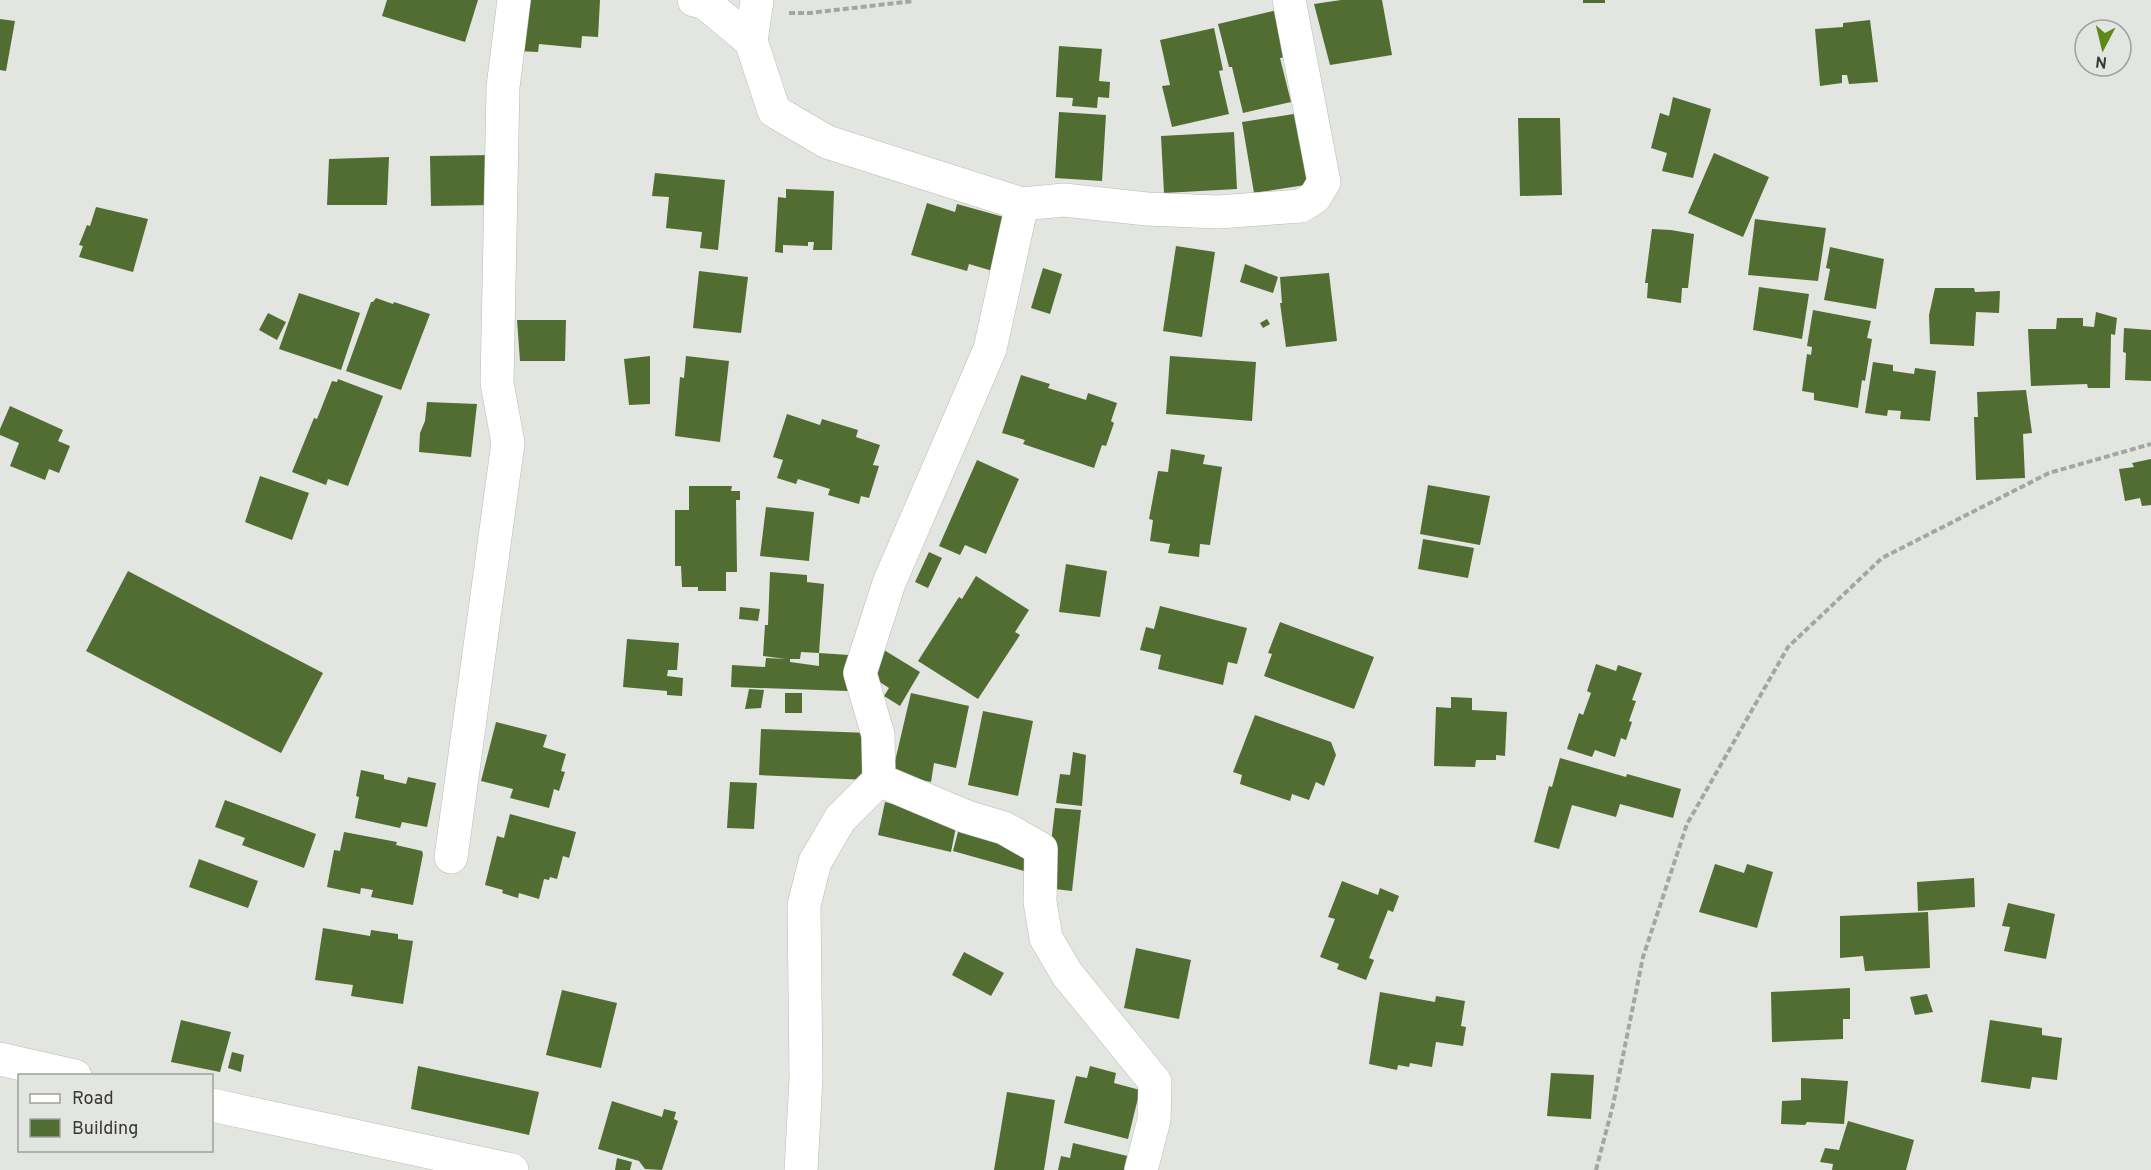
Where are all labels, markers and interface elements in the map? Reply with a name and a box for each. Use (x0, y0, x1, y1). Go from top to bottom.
north arrow (2073, 18, 2133, 78)
text: N (2094, 50, 2108, 72)
legend (18, 1074, 213, 1152)
text: Road (72, 1088, 114, 1111)
text: Building (72, 1118, 138, 1141)

